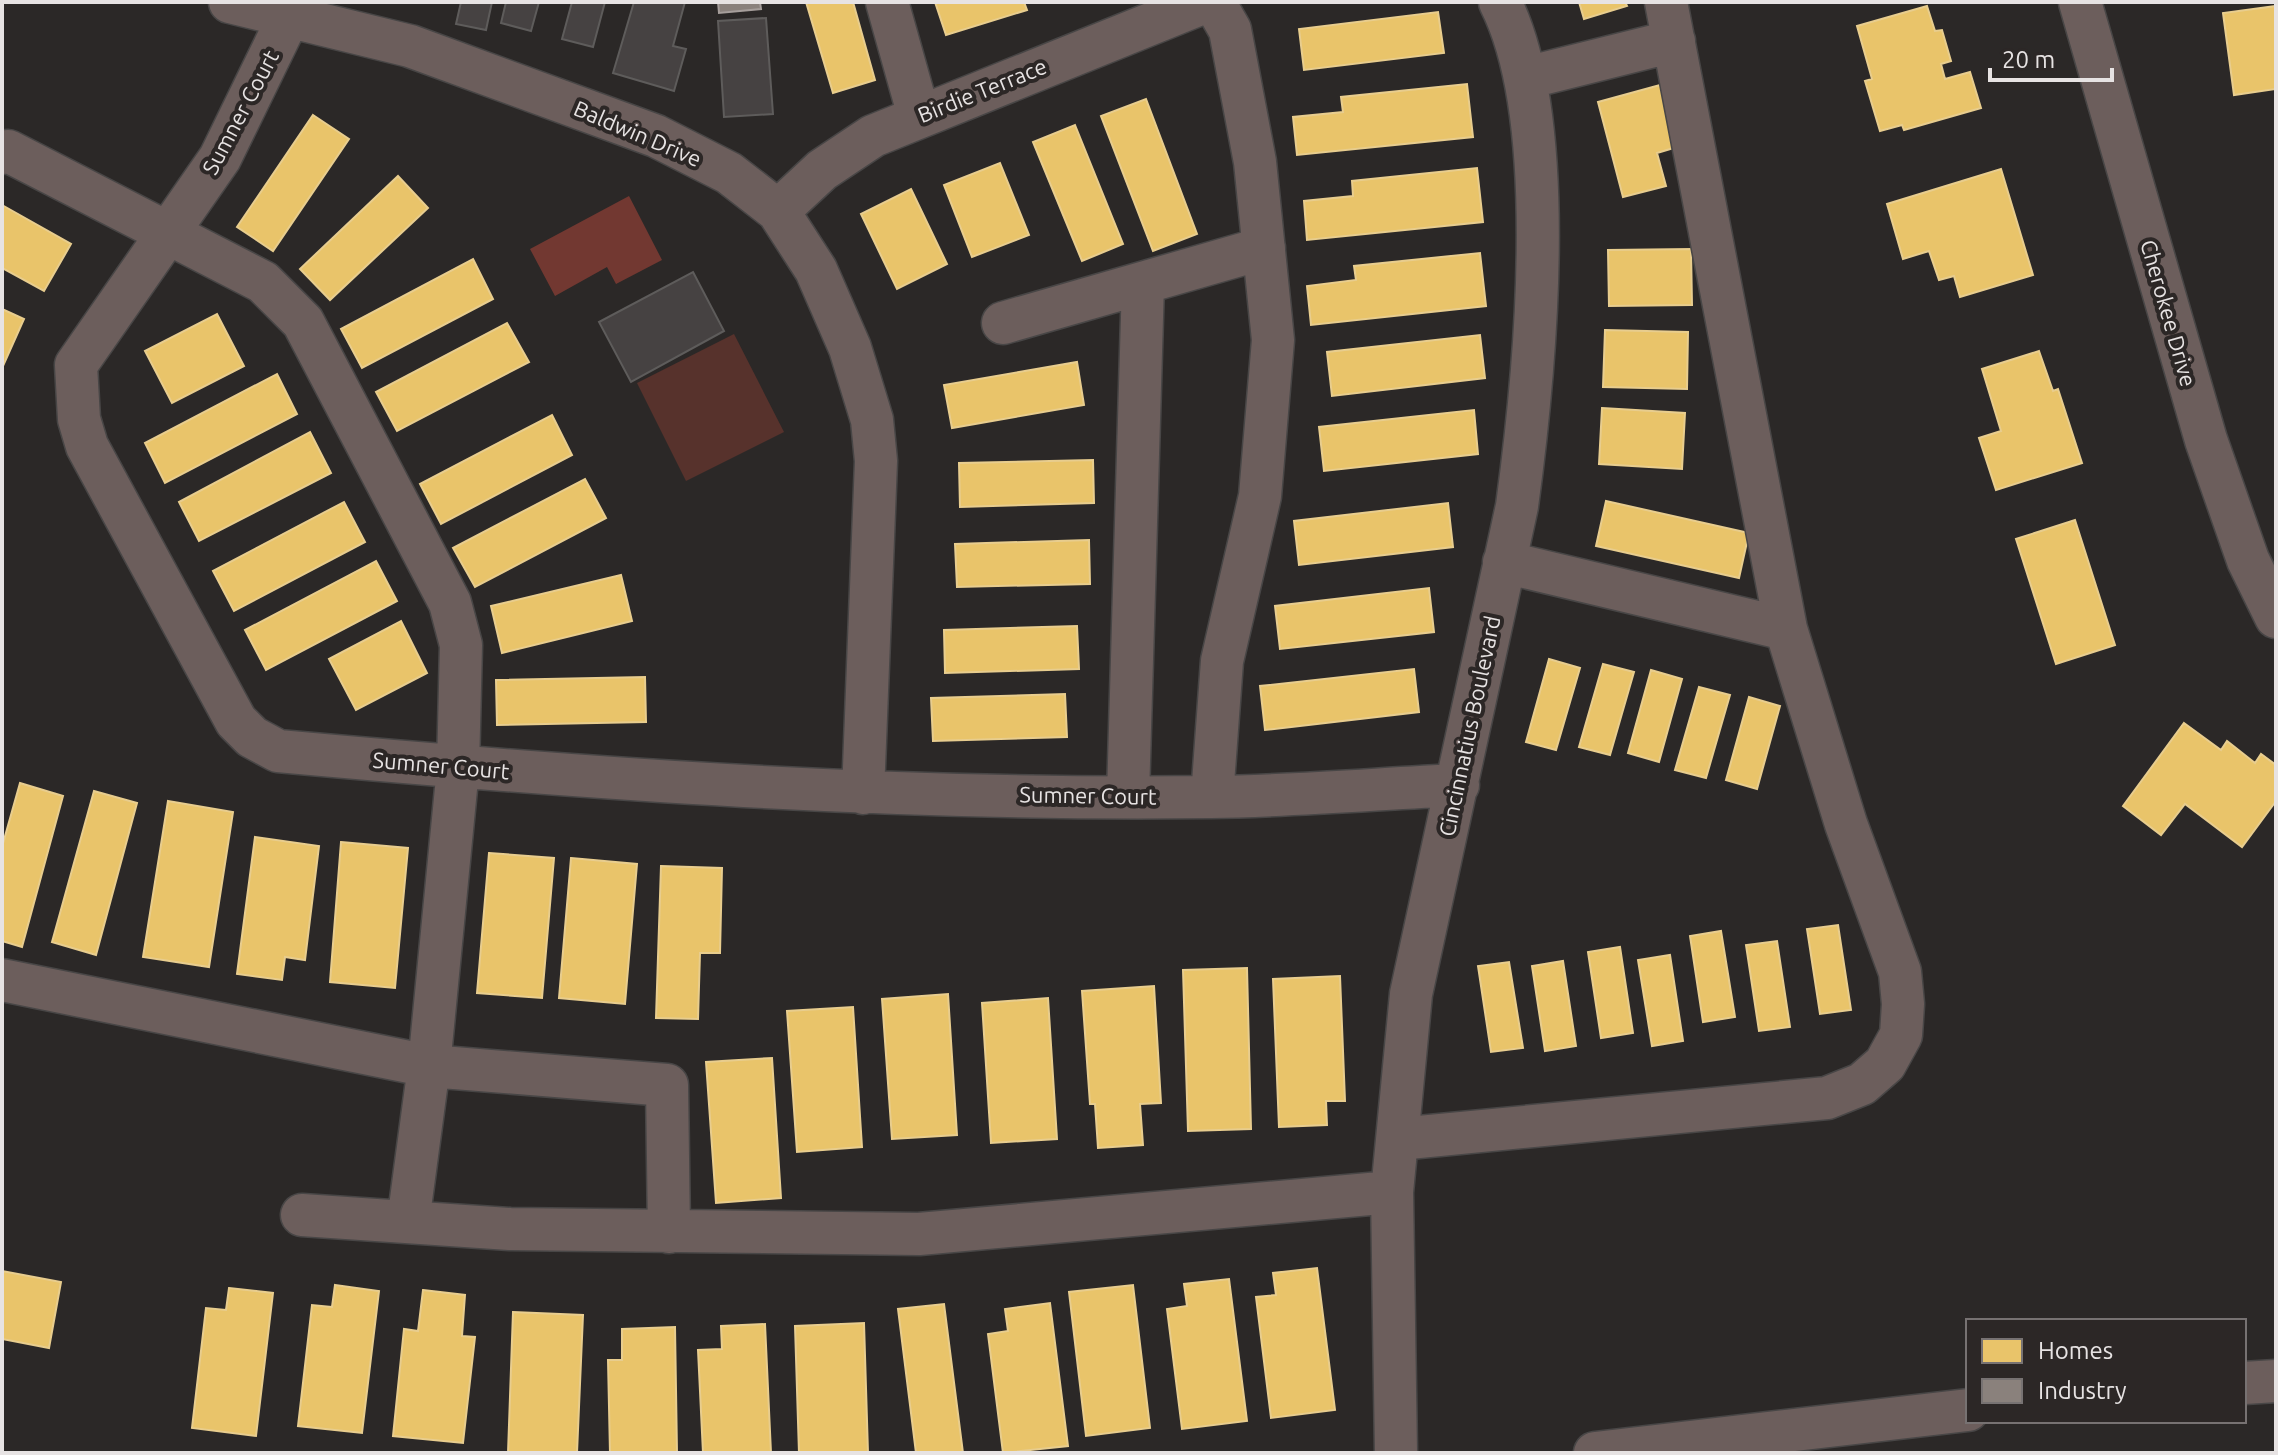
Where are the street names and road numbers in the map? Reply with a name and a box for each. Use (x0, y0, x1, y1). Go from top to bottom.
street label: Sumner Court (197, 45, 283, 178)
street label: Birdie Terrace (914, 53, 1050, 127)
street label: Baldwin Drive (571, 95, 705, 171)
street label: Cherokee Drive (2136, 237, 2202, 389)
street label: Cincinnatius Boulevard (1433, 613, 1505, 839)
street label: Sumner Court (372, 747, 511, 783)
street label: Sumner Court (1019, 781, 1157, 809)

